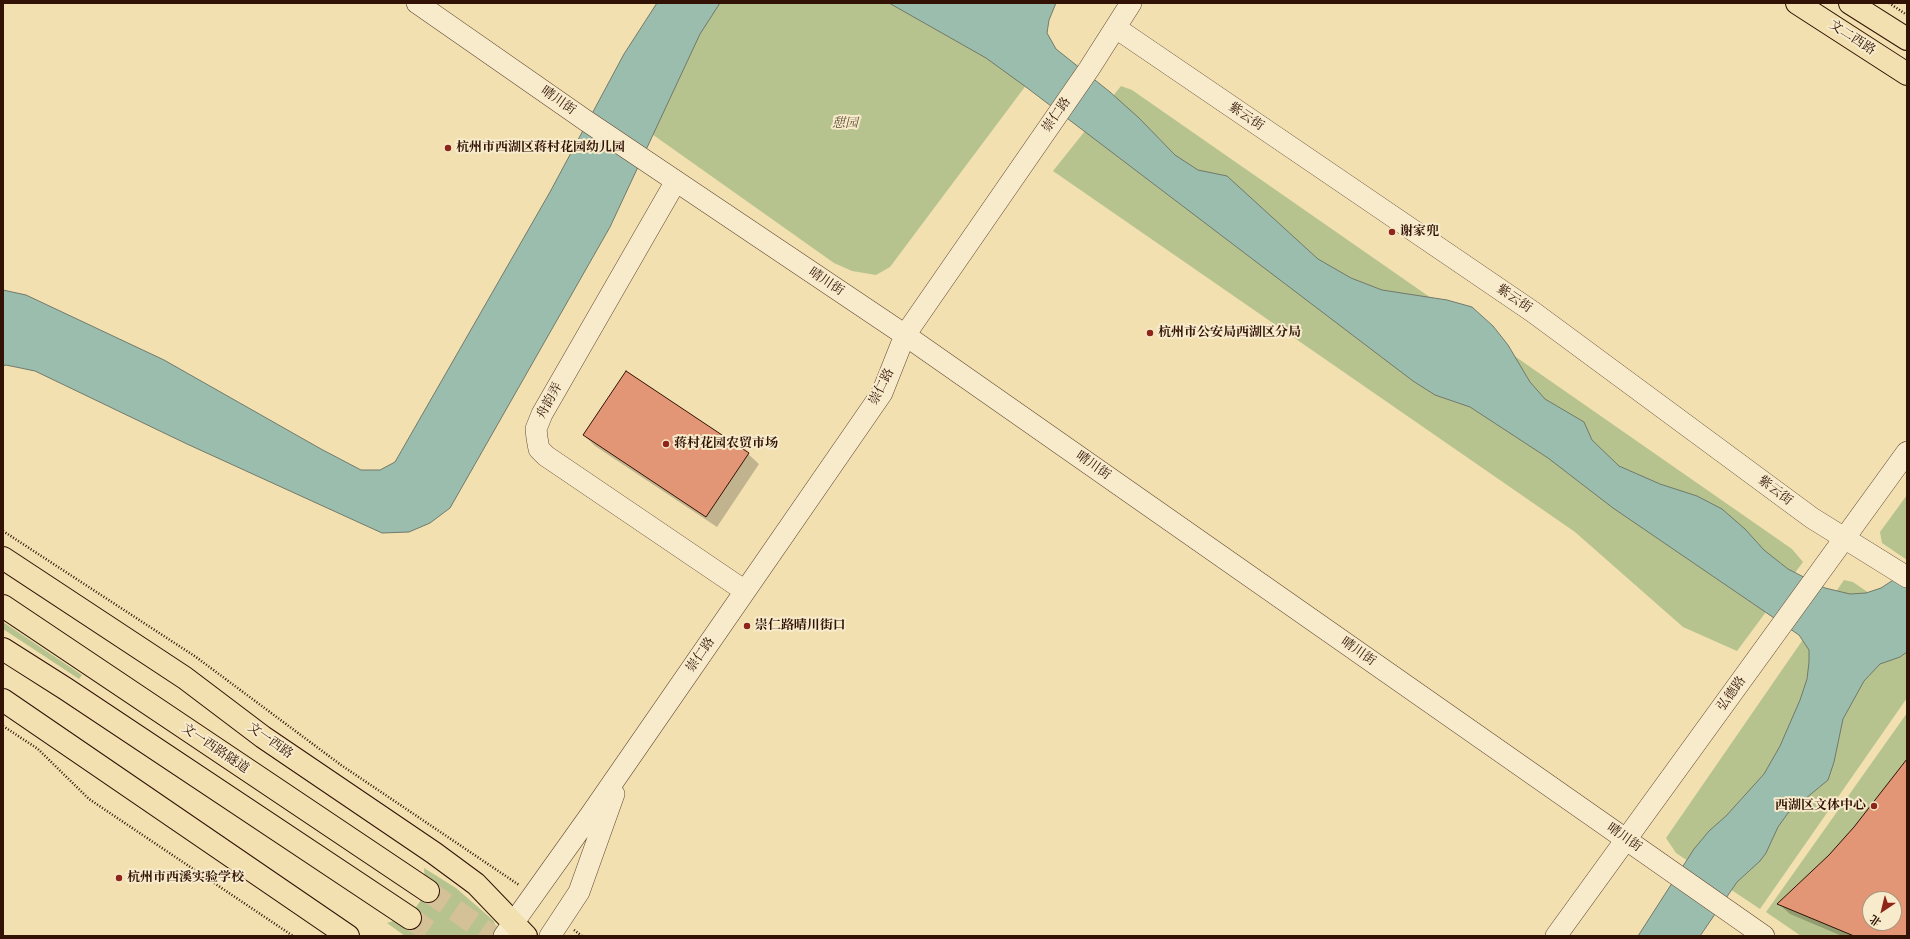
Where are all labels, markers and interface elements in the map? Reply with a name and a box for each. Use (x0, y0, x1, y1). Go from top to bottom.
street label: 文二西路 (1826, 17, 1878, 59)
street label: 晴川街 (538, 83, 578, 119)
street label: 崇仁路 (1039, 95, 1075, 135)
street label: 紫云街 (1225, 100, 1267, 134)
park label: 憇园 (832, 116, 858, 132)
place label: 杭州市西湖区蒋村花园幼儿园 (456, 140, 625, 156)
marker: 杭州市西湖区蒋村花园幼儿园 (443, 143, 453, 153)
place label: 谢家兜 (1400, 224, 1439, 240)
marker: 谢家兜 (1387, 227, 1397, 237)
street label: 晴川街 (805, 265, 847, 299)
street label: 紫云街 (1493, 282, 1535, 316)
place label: 杭州市公安局西湖区分局 (1158, 325, 1301, 341)
marker: 杭州市公安局西湖区分局 (1145, 328, 1155, 338)
street label: 崇仁路 (866, 366, 898, 408)
street label: 舟韵弄 (534, 380, 566, 422)
place label: 蒋村花园农贸市场 (674, 436, 778, 452)
marker: 蒋村花园农贸市场 (661, 439, 671, 449)
street label: 晴川街 (1073, 448, 1113, 484)
street label: 紫云街 (1755, 473, 1795, 509)
place label: 崇仁路晴川街口 (755, 618, 846, 634)
marker: 崇仁路晴川街口 (742, 621, 752, 631)
street label: 晴川街 (1338, 634, 1378, 670)
street label: 崇仁路 (683, 635, 719, 675)
street label: 弘德路 (1714, 674, 1750, 714)
street label: 文一西路 (244, 720, 296, 762)
street label: 文一西路隧道 (178, 721, 252, 777)
place label: 西湖区文体中心 (1775, 798, 1866, 814)
marker: 西湖区文体中心 (1869, 801, 1879, 811)
street label: 晴川街 (1604, 820, 1644, 856)
place label: 杭州市西溪实验学校 (127, 870, 244, 886)
marker: 杭州市西溪实验学校 (114, 873, 124, 883)
north arrow (1862, 891, 1902, 931)
text: 北 (1867, 911, 1884, 929)

